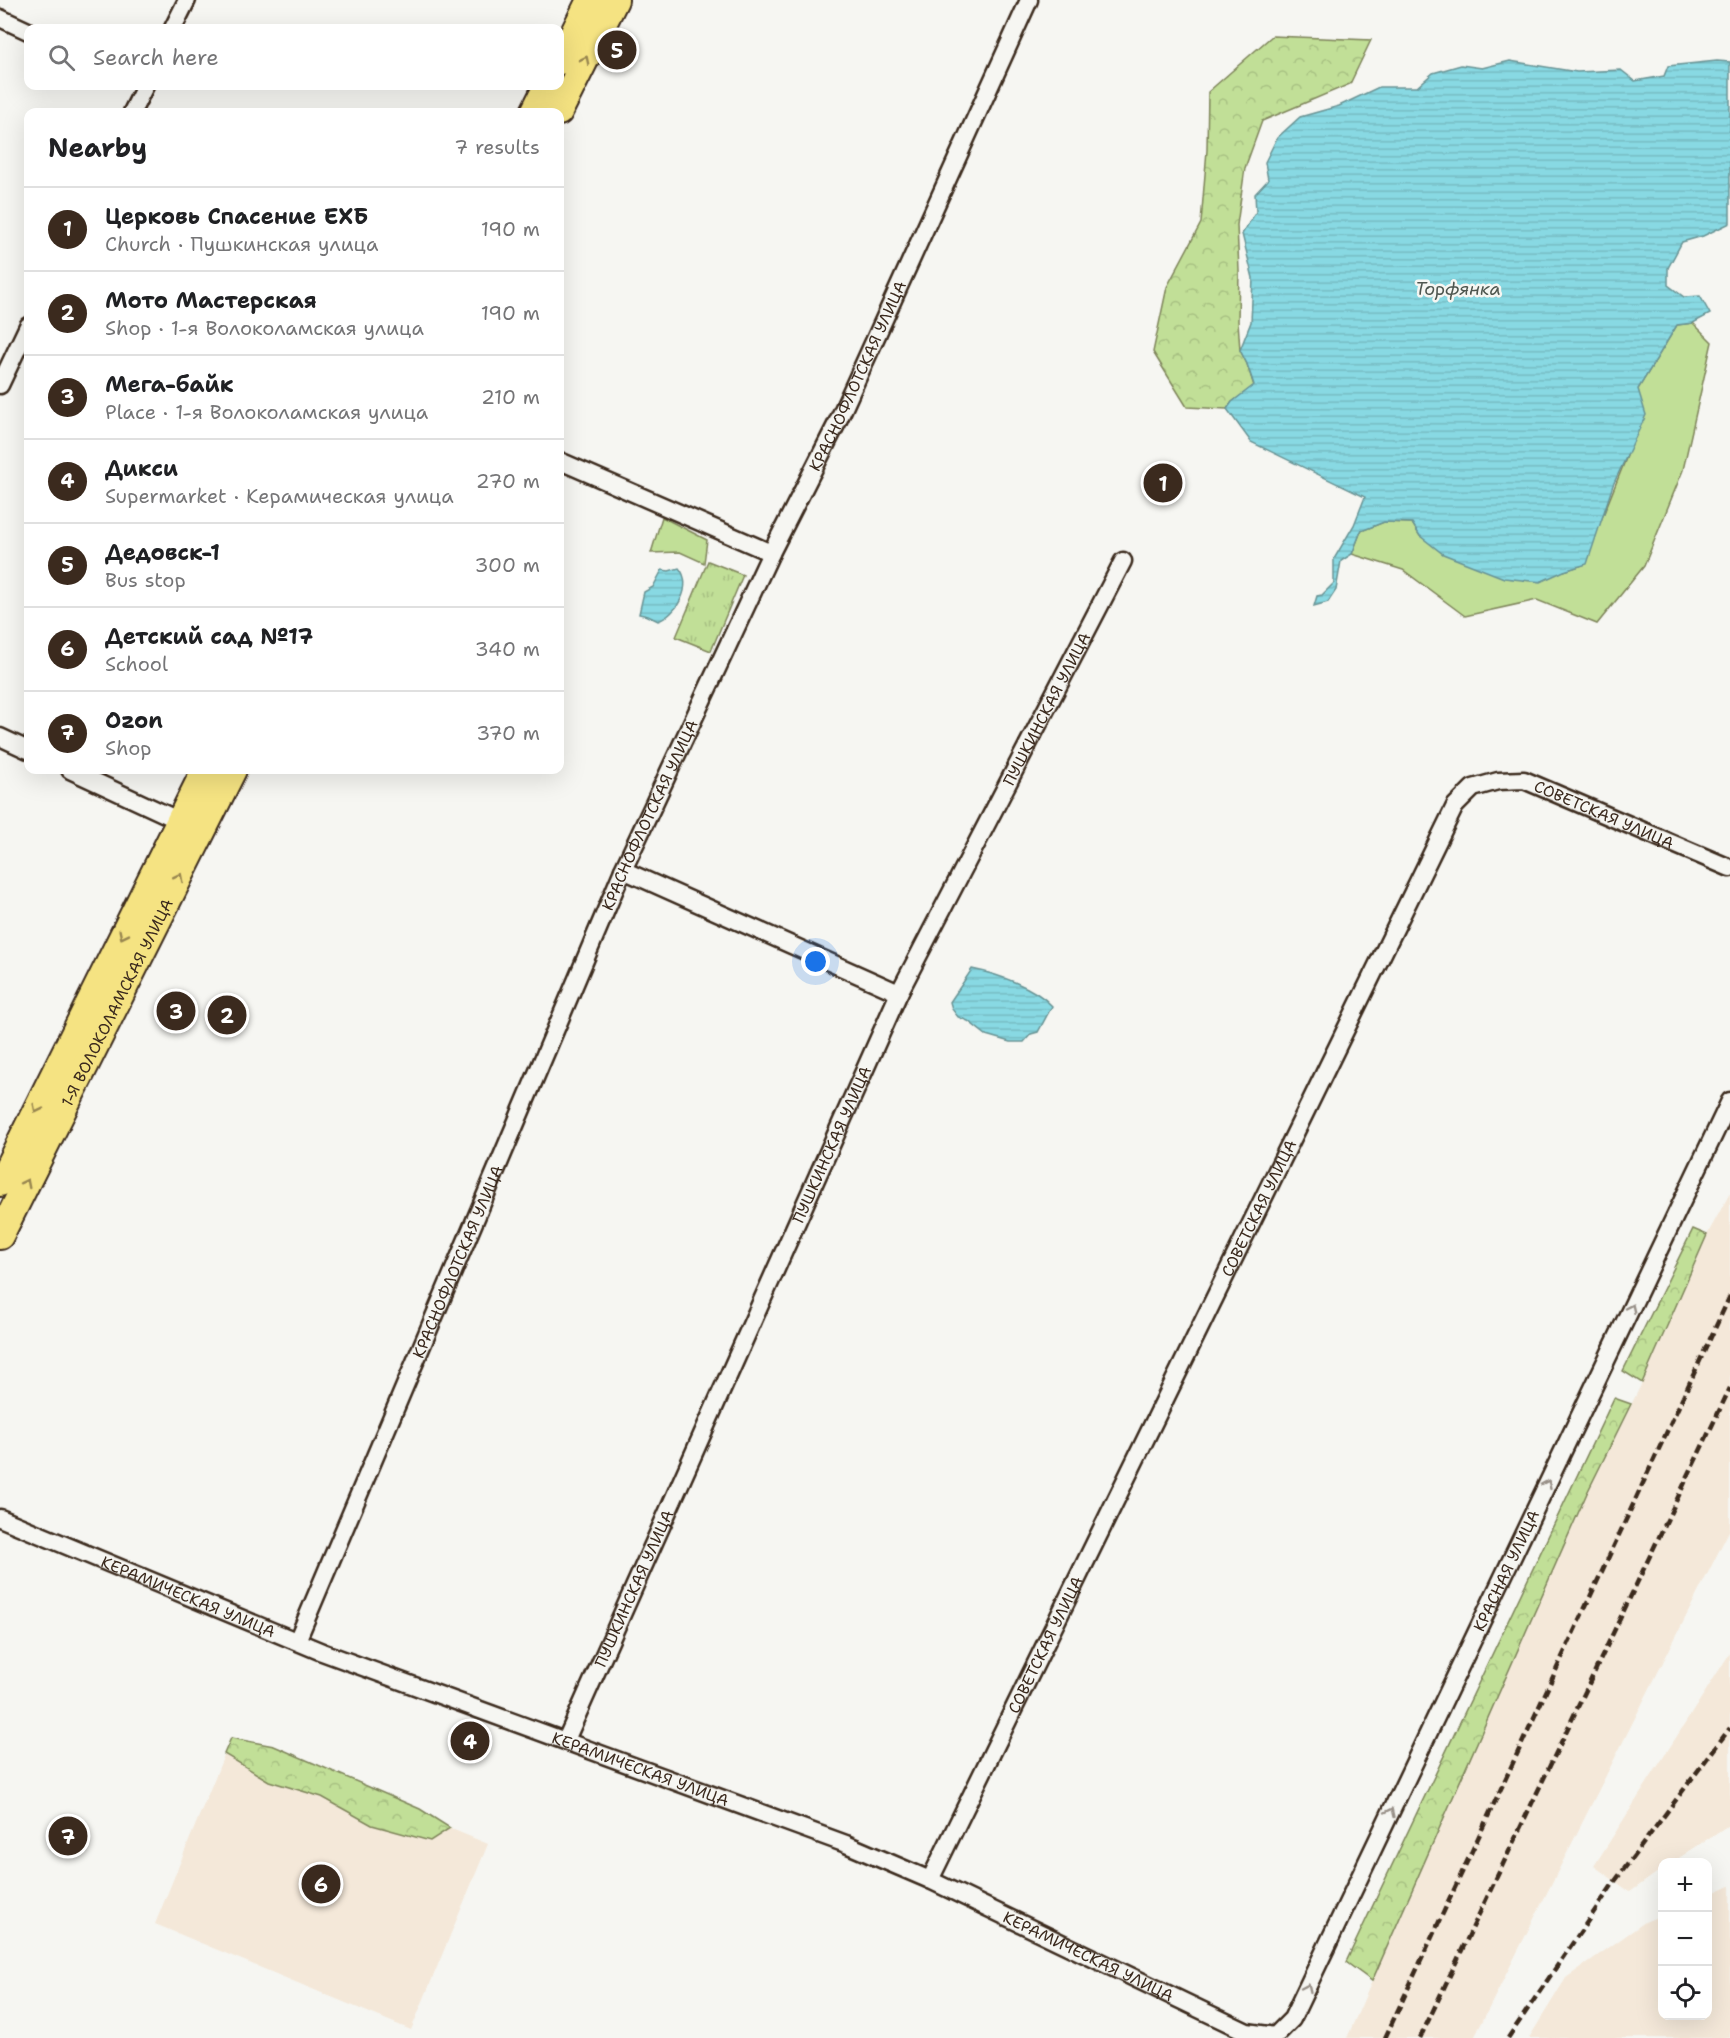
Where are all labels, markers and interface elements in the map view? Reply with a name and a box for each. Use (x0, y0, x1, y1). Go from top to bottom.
search box (24, 24, 564, 90)
pin: 5 (598, 28, 636, 72)
icon: search (45, 41, 78, 74)
text: Search here (93, 43, 219, 72)
one-way arrow (578, 56, 589, 66)
text: Nearby (48, 130, 147, 165)
text: 7 results (454, 134, 540, 160)
text: Церковь Спасение ЕХБ (105, 202, 368, 231)
text: 1 (63, 216, 72, 242)
text: 190 m (481, 216, 540, 242)
text: Church · Пушкинская улица (105, 231, 378, 257)
water label: Торфянка (1415, 277, 1501, 301)
street label: КРАСНОФЛОТСКАЯ УЛИЦА (804, 278, 911, 475)
text: Мото Мастерская (105, 286, 317, 315)
text: 2 (61, 300, 75, 326)
text: 190 m (481, 300, 540, 326)
text: Shop · 1-я Волоколамская улица (105, 315, 424, 341)
text: Мега-байк (105, 370, 233, 399)
text: 3 (61, 384, 75, 410)
text: 210 m (481, 384, 540, 410)
text: Place · 1-я Волоколамская улица (105, 399, 428, 425)
text: Дикси (105, 454, 178, 483)
pin: 1 (1144, 460, 1182, 506)
text: 4 (61, 468, 75, 494)
text: 270 m (476, 468, 540, 494)
text: Supermarket · Керамическая улица (105, 483, 454, 509)
text: Дедовск-1 (105, 538, 220, 567)
text: 5 (61, 552, 74, 578)
text: 300 m (474, 552, 540, 578)
text: Bus stop (105, 567, 186, 593)
text: Детский сад №17 (105, 622, 313, 651)
street label: ПУШКИНСКАЯ УЛИЦА (998, 629, 1095, 789)
text: 6 (61, 636, 75, 662)
text: 340 m (475, 636, 540, 662)
text: School (105, 651, 168, 677)
text: Ozon (105, 706, 163, 735)
street label: КРАСНОФЛОТСКАЯ УЛИЦА (597, 717, 703, 914)
text: 7 (61, 720, 75, 746)
text: 370 m (476, 720, 540, 746)
text: Shop (105, 735, 152, 761)
street label: СОВЕТСКАЯ УЛИЦА (1531, 776, 1677, 854)
one-way arrow (172, 873, 183, 884)
street label: 1-Я ВОЛОКОЛАМСКАЯ УЛИЦА (56, 895, 178, 1110)
one-way arrow (119, 928, 131, 939)
your location (801, 947, 830, 976)
pin: 3 (156, 988, 195, 1034)
pin: 2 (208, 992, 246, 1038)
street label: ПУШКИНСКАЯ УЛИЦА (788, 1063, 876, 1227)
one-way arrow (32, 1103, 44, 1114)
street label: СОВЕТСКАЯ УЛИЦА (1217, 1136, 1301, 1280)
street label: КРАСНОФЛОТСКАЯ УЛИЦА (408, 1162, 508, 1361)
one-way arrow (19, 1179, 30, 1190)
one-way arrow (1624, 1304, 1636, 1315)
one-way arrow (1540, 1480, 1552, 1491)
street label: ПУШКИНСКАЯ УЛИЦА (590, 1507, 678, 1670)
street label: КРАСНАЯ УЛИЦА (1468, 1507, 1544, 1635)
street label: КЕРАМИЧЕСКАЯ УЛИЦА (98, 1551, 278, 1642)
street label: СОВЕТСКАЯ УЛИЦА (1003, 1573, 1088, 1717)
pin: 4 (450, 1718, 490, 1764)
street label: КЕРАМИЧЕСКАЯ УЛИЦА (549, 1727, 732, 1811)
one-way arrow (1383, 1807, 1395, 1818)
pin: 7 (48, 1814, 88, 1858)
map controls (1658, 1858, 1712, 2020)
button: + (1658, 1858, 1712, 1912)
pin: 6 (302, 1862, 340, 1906)
street label: КЕРАМИЧЕСКАЯ УЛИЦА (1000, 1907, 1177, 2006)
button: − (1658, 1912, 1712, 1966)
button: locate (1658, 1966, 1712, 2020)
one-way arrow (1300, 1983, 1311, 1994)

